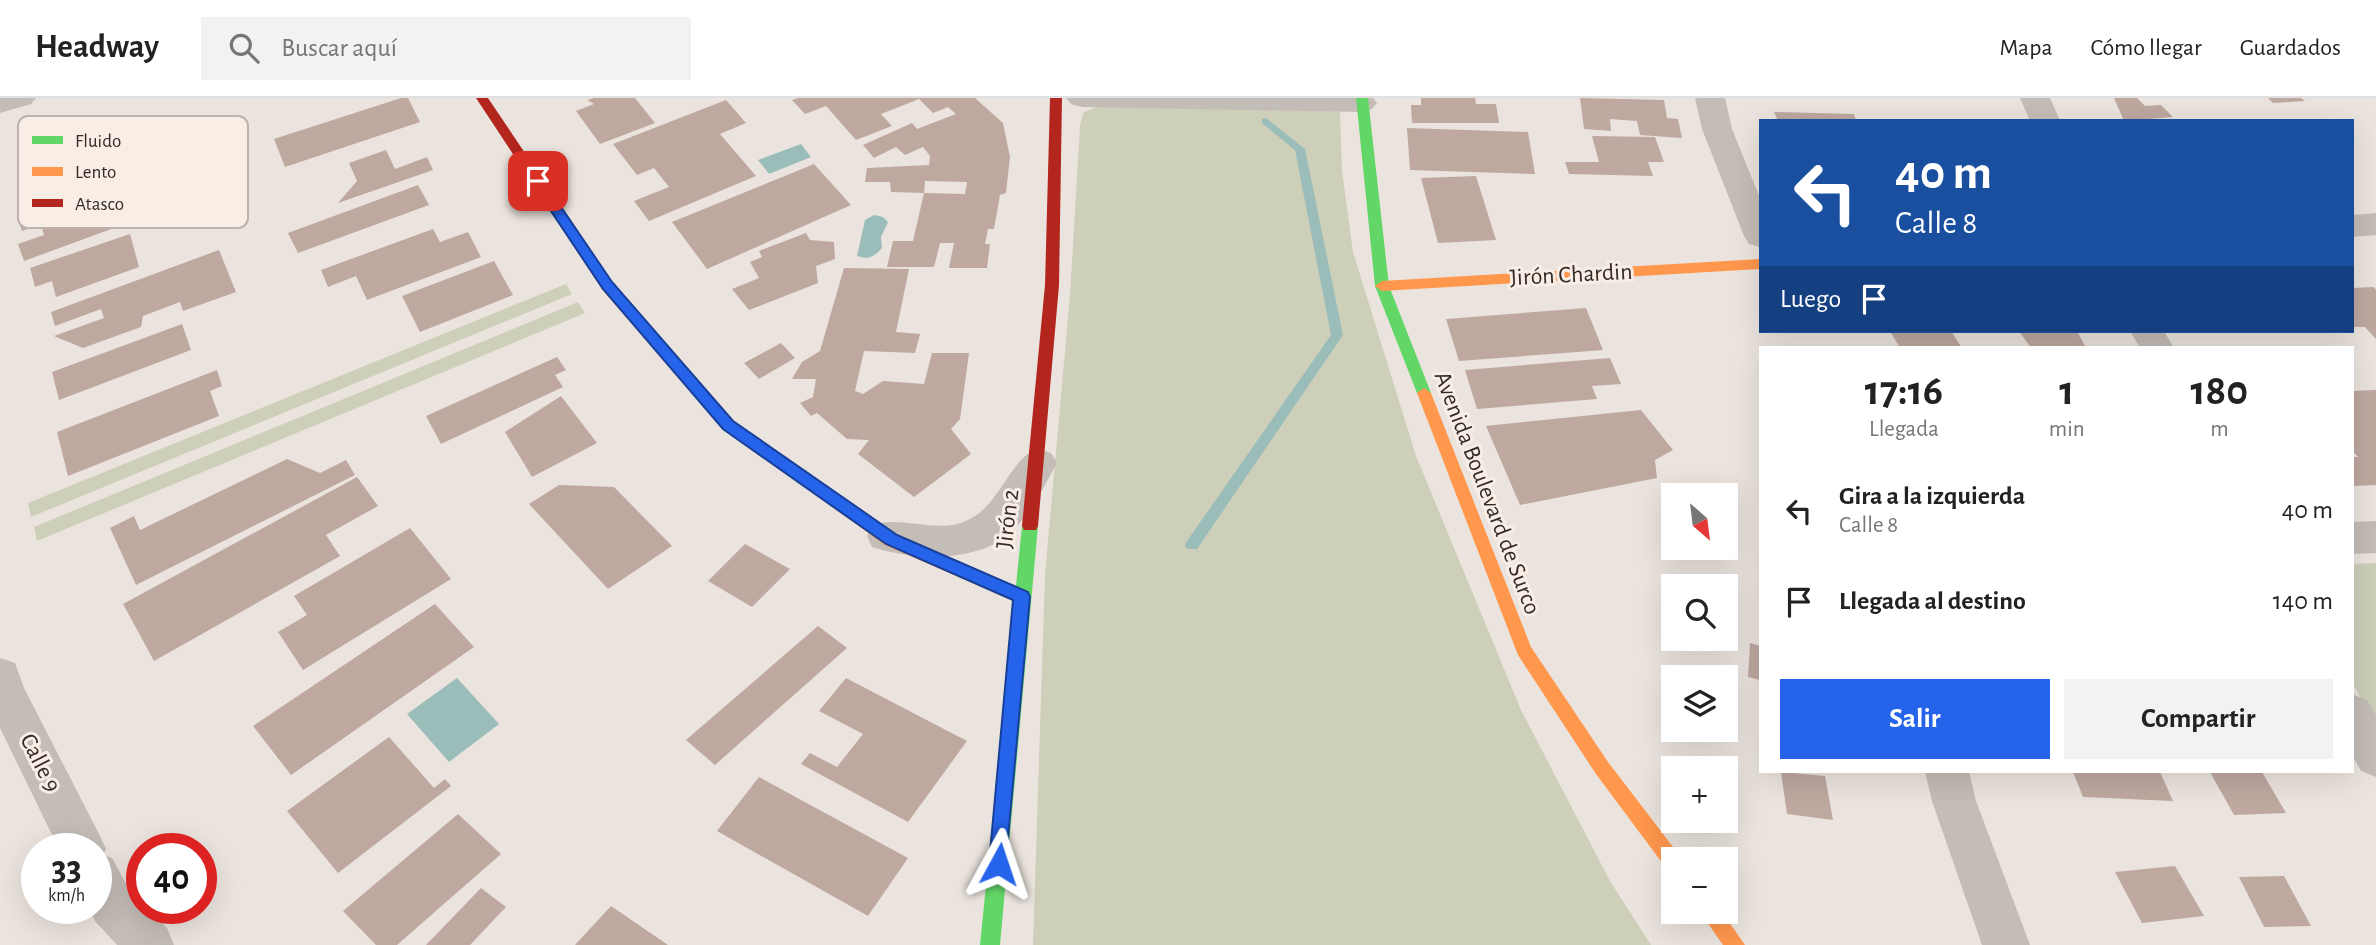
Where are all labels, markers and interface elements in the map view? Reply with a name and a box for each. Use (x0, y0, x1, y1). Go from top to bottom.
search box (201, 17, 691, 80)
icon: search (225, 29, 263, 67)
text: Headway (35, 31, 159, 64)
text: Buscar aquí (281, 35, 397, 61)
text: Mapa (1999, 36, 2053, 60)
text: Cómo llegar (2091, 36, 2202, 60)
text: Guardados (2240, 36, 2341, 60)
legend (18, 116, 248, 228)
text: Fluido (75, 132, 121, 151)
icon: left (1780, 147, 1871, 238)
text: 40 m (1895, 149, 1992, 198)
pin (508, 151, 568, 211)
icon: arrive (519, 162, 557, 200)
text: Lento (75, 163, 116, 182)
text: Atasco (75, 195, 124, 214)
text: Calle 8 (1895, 207, 1977, 239)
street label: Jirón Chardin (1509, 260, 1633, 290)
icon: arrive (1855, 280, 1893, 318)
text: Luego (1780, 286, 1841, 312)
street label: Avenida Boulevard de Surco (1430, 368, 1544, 618)
text: 17:16 (1865, 370, 1943, 412)
text: 1 (2059, 370, 2074, 412)
text: 180 (2190, 370, 2248, 412)
text: Llegada (1869, 418, 1939, 441)
text: min (2049, 418, 2085, 441)
text: m (2210, 418, 2229, 441)
north arrow (1661, 483, 1738, 560)
map controls (1661, 483, 1738, 924)
text: Gira a la izquierda (1839, 483, 2025, 509)
street label: Jirón 2 (992, 488, 1024, 550)
icon: left (1780, 492, 1818, 530)
text: 40 m (2282, 497, 2333, 523)
text: Calle 8 (1839, 514, 1898, 537)
button: search (1661, 574, 1738, 651)
icon: arrive (1780, 583, 1818, 621)
text: Llegada al destino (1839, 588, 2026, 614)
text: 140 m (2273, 588, 2333, 614)
button: layers (1661, 665, 1738, 742)
button: Salir (1780, 679, 2050, 759)
button: Compartir (2064, 679, 2333, 759)
street label: Calle 9 (15, 730, 65, 796)
button: + (1661, 756, 1738, 833)
position arrow (962, 827, 1036, 901)
speed limit sign: 40 (126, 833, 217, 924)
button: − (1661, 847, 1738, 924)
text: 33 (51, 852, 82, 887)
text: km/h (48, 887, 85, 905)

